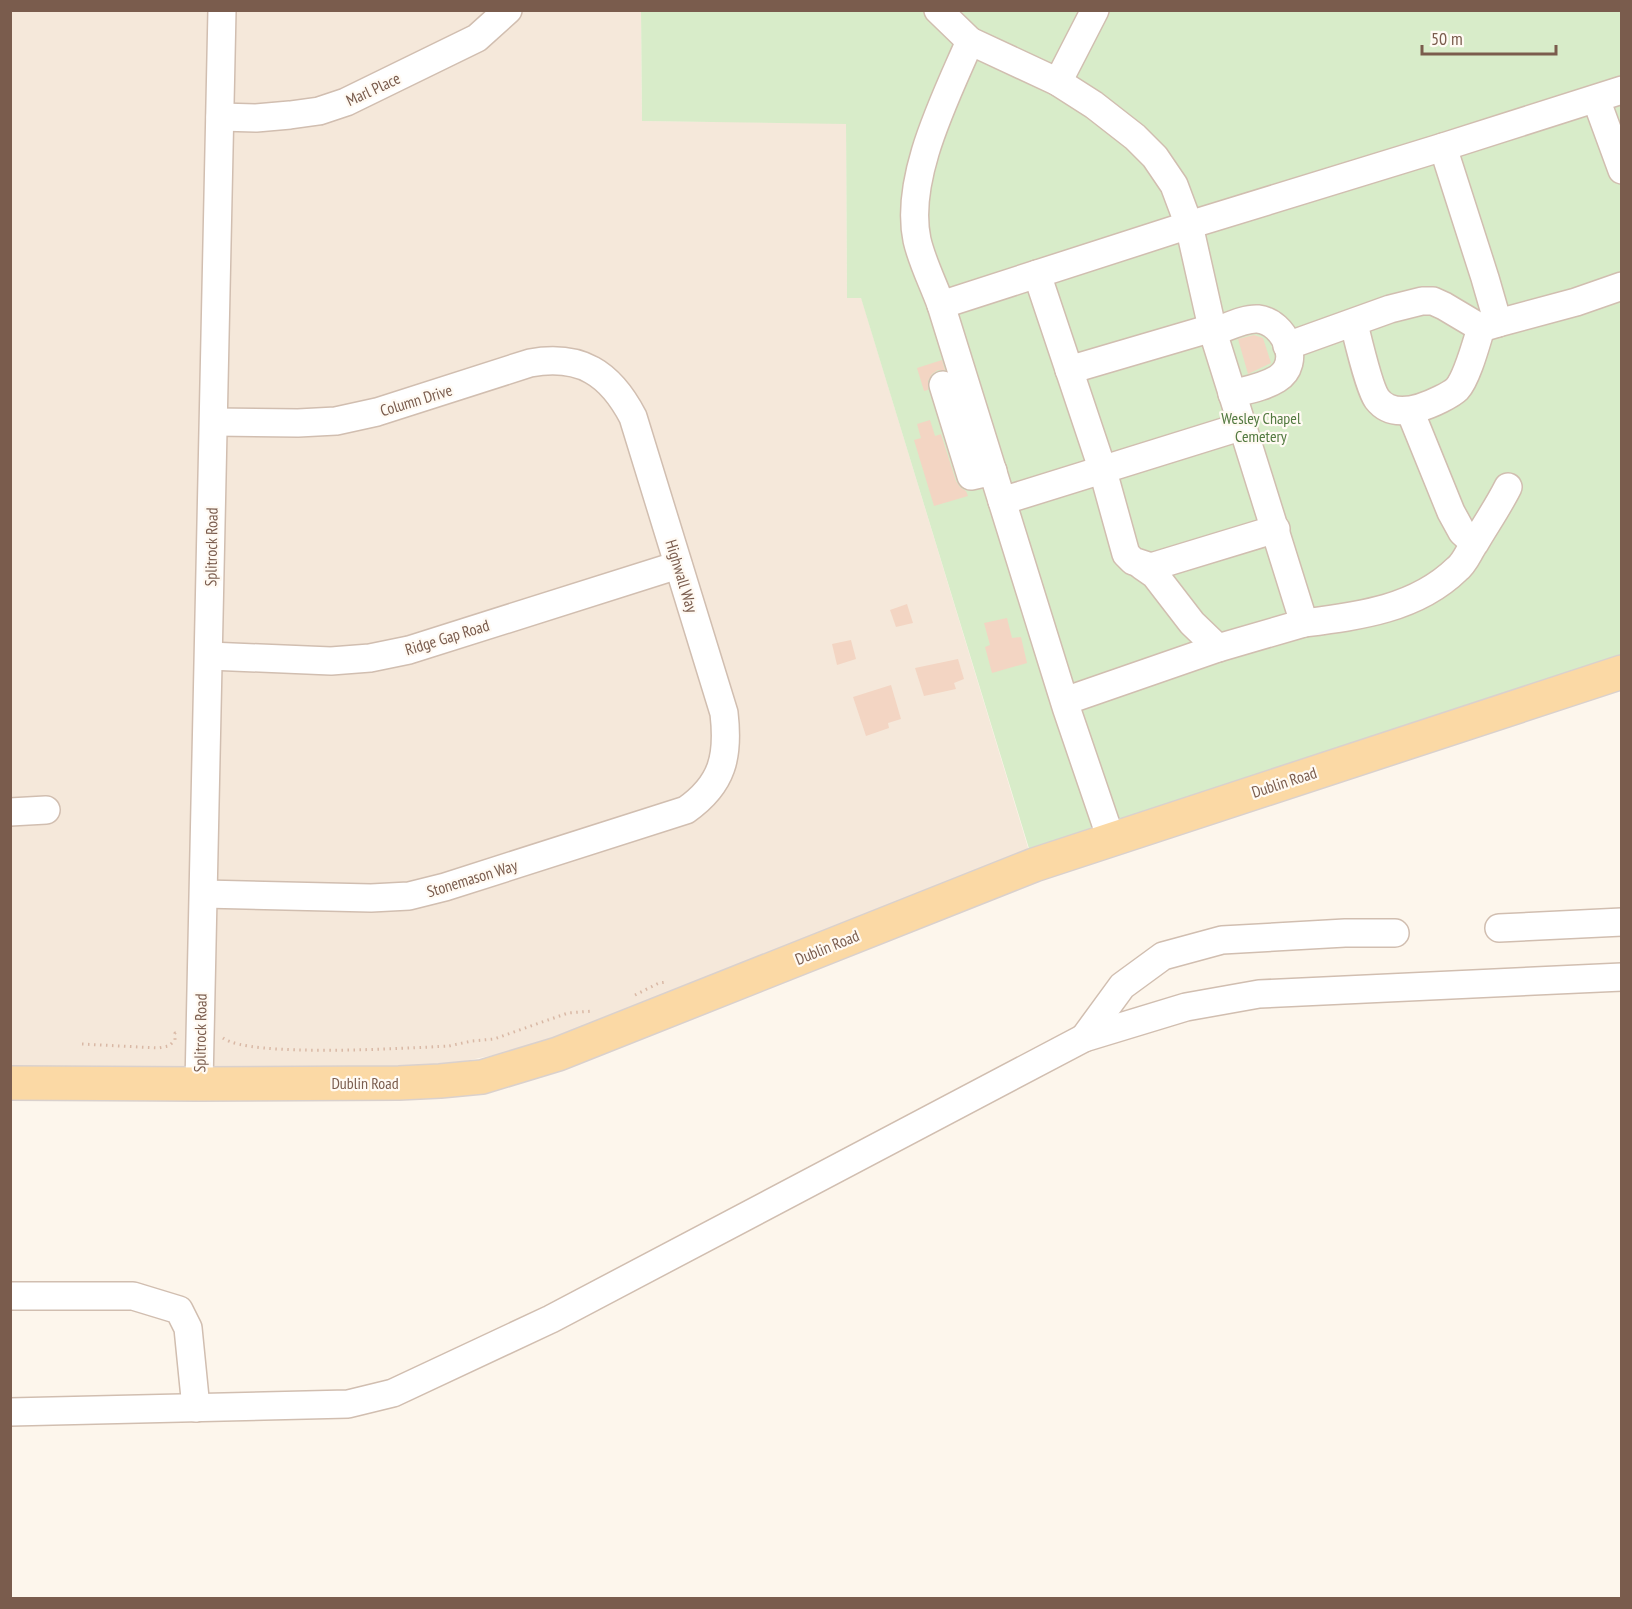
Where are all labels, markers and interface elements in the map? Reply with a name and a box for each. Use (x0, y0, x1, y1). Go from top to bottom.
scale bar (1422, 18, 1556, 56)
text: 50 m (1431, 27, 1463, 50)
street label: Marl Place (343, 68, 403, 110)
street label: Column Drive (378, 380, 454, 420)
park label: Wesley Chapel Cemetery (1221, 408, 1301, 446)
street label: Splitrock Road (200, 507, 222, 587)
street label: Highwall Way (661, 537, 703, 615)
street label: Ridge Gap Road (403, 615, 492, 659)
street label: Dublin Road (1249, 762, 1319, 802)
street label: Stonemason Way (424, 855, 520, 901)
street label: Dublin Road (792, 925, 862, 969)
street label: Splitrock Road (189, 993, 211, 1073)
street label: Dublin Road (331, 1073, 399, 1093)

